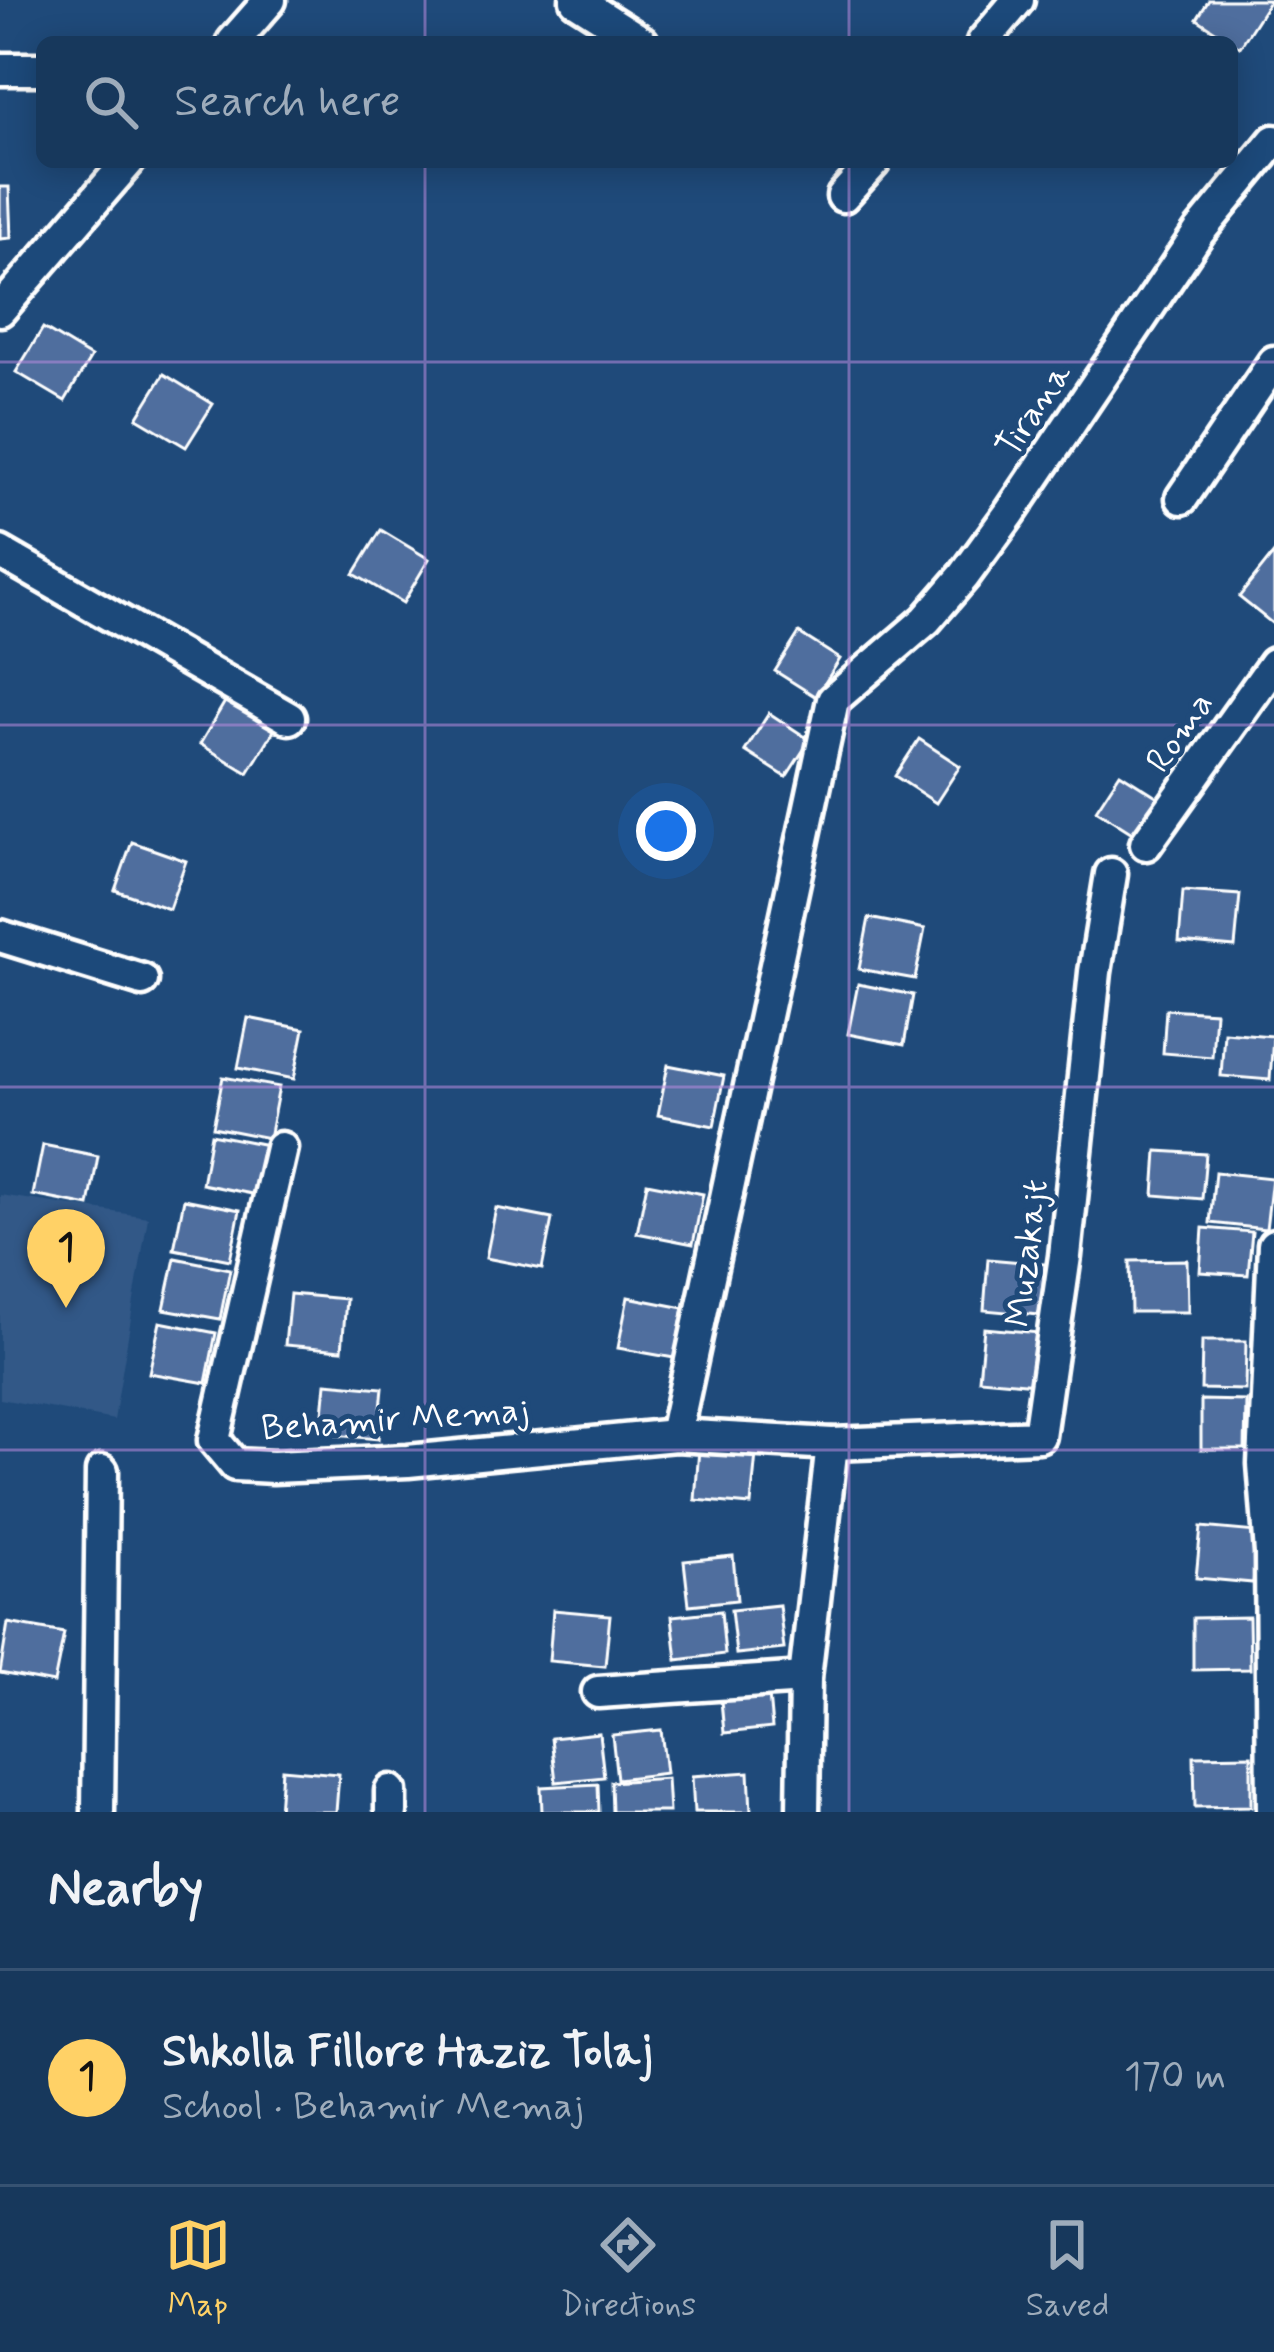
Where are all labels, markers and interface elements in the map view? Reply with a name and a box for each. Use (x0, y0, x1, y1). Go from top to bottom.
search box (36, 36, 1238, 168)
icon: search (78, 69, 144, 135)
text: Search here (174, 73, 401, 132)
street label: Tirana (986, 354, 1084, 468)
street label: Roma (1136, 683, 1225, 783)
your location (636, 801, 696, 861)
street label: Muzakajt (996, 1177, 1061, 1330)
pin: 1 (27, 1209, 105, 1308)
street label: Behamir Memaj (260, 1388, 531, 1453)
text: Nearby (48, 1857, 203, 1923)
text: Shkolla Fillore Haziz Tolaj (162, 2023, 653, 2082)
text: 1 (78, 2052, 96, 2103)
text: 170 m (1124, 2052, 1226, 2103)
text: School · Behamir Memaj (162, 2082, 584, 2133)
tab: Map (165, 2212, 231, 2328)
tab: Directions (560, 2212, 696, 2328)
tab: Saved (1026, 2212, 1109, 2328)

